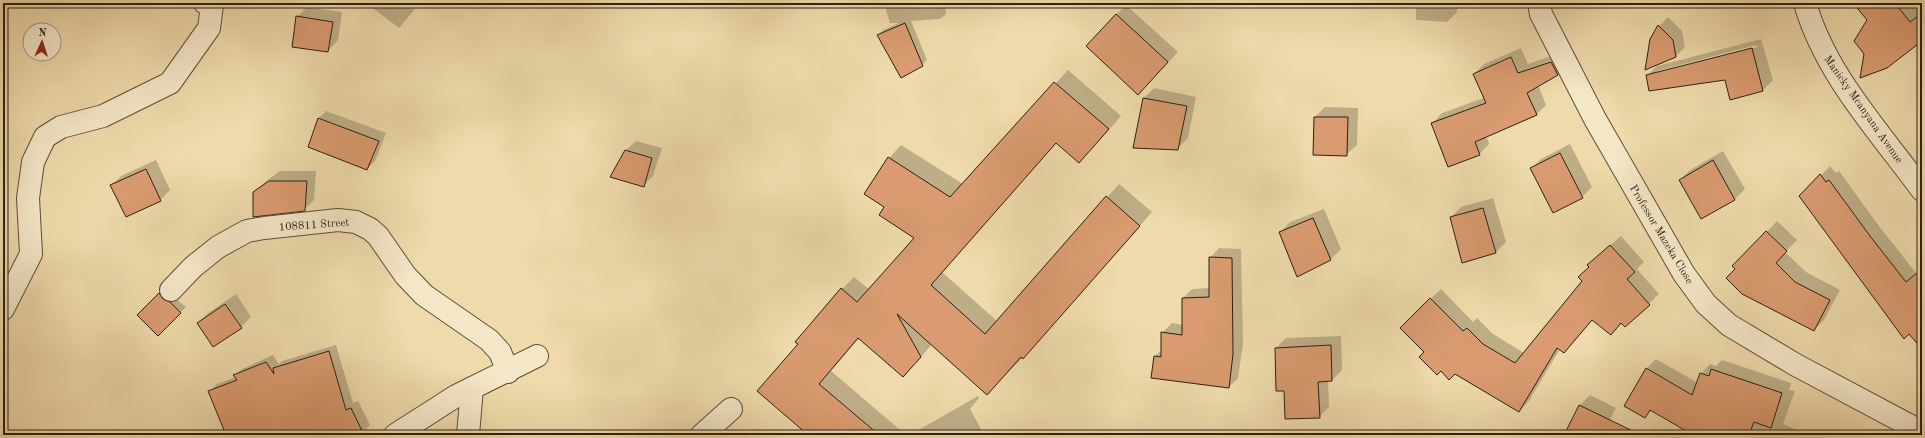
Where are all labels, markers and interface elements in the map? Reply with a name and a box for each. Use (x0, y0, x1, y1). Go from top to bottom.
north arrow (22, 22, 62, 62)
text: N (38, 28, 48, 39)
street label: Manicky Mcanyana Avenue (1821, 54, 1904, 166)
street label: Professor Mazeka Close (1627, 183, 1695, 286)
street label: 108811 Street (279, 218, 350, 233)

